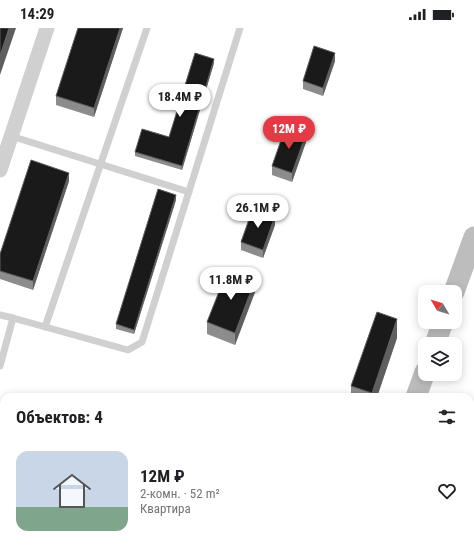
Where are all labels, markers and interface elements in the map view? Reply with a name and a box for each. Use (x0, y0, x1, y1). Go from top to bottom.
text: 14:29 (20, 5, 54, 23)
pin: 18.4M ₽ (143, 84, 217, 118)
text: 18.4M ₽ (158, 89, 202, 104)
pin: 12M ₽ (261, 116, 317, 150)
text: 12M ₽ (272, 121, 306, 136)
pin: 26.1M ₽ (221, 195, 295, 229)
text: 26.1M ₽ (236, 200, 280, 215)
pin: 11.8M ₽ (194, 267, 268, 301)
text: 11.8M ₽ (209, 272, 253, 287)
north arrow (418, 285, 462, 329)
map controls (418, 285, 462, 381)
button: layers (418, 337, 462, 381)
icon: filters (436, 406, 458, 428)
text: Объектов: 4 (16, 407, 103, 427)
text: 12M ₽ (140, 466, 185, 486)
icon: home (48, 467, 96, 515)
icon: heart (436, 480, 458, 502)
text: 2-комн. · 52 m² (140, 486, 220, 501)
text: Квартира (140, 501, 191, 516)

